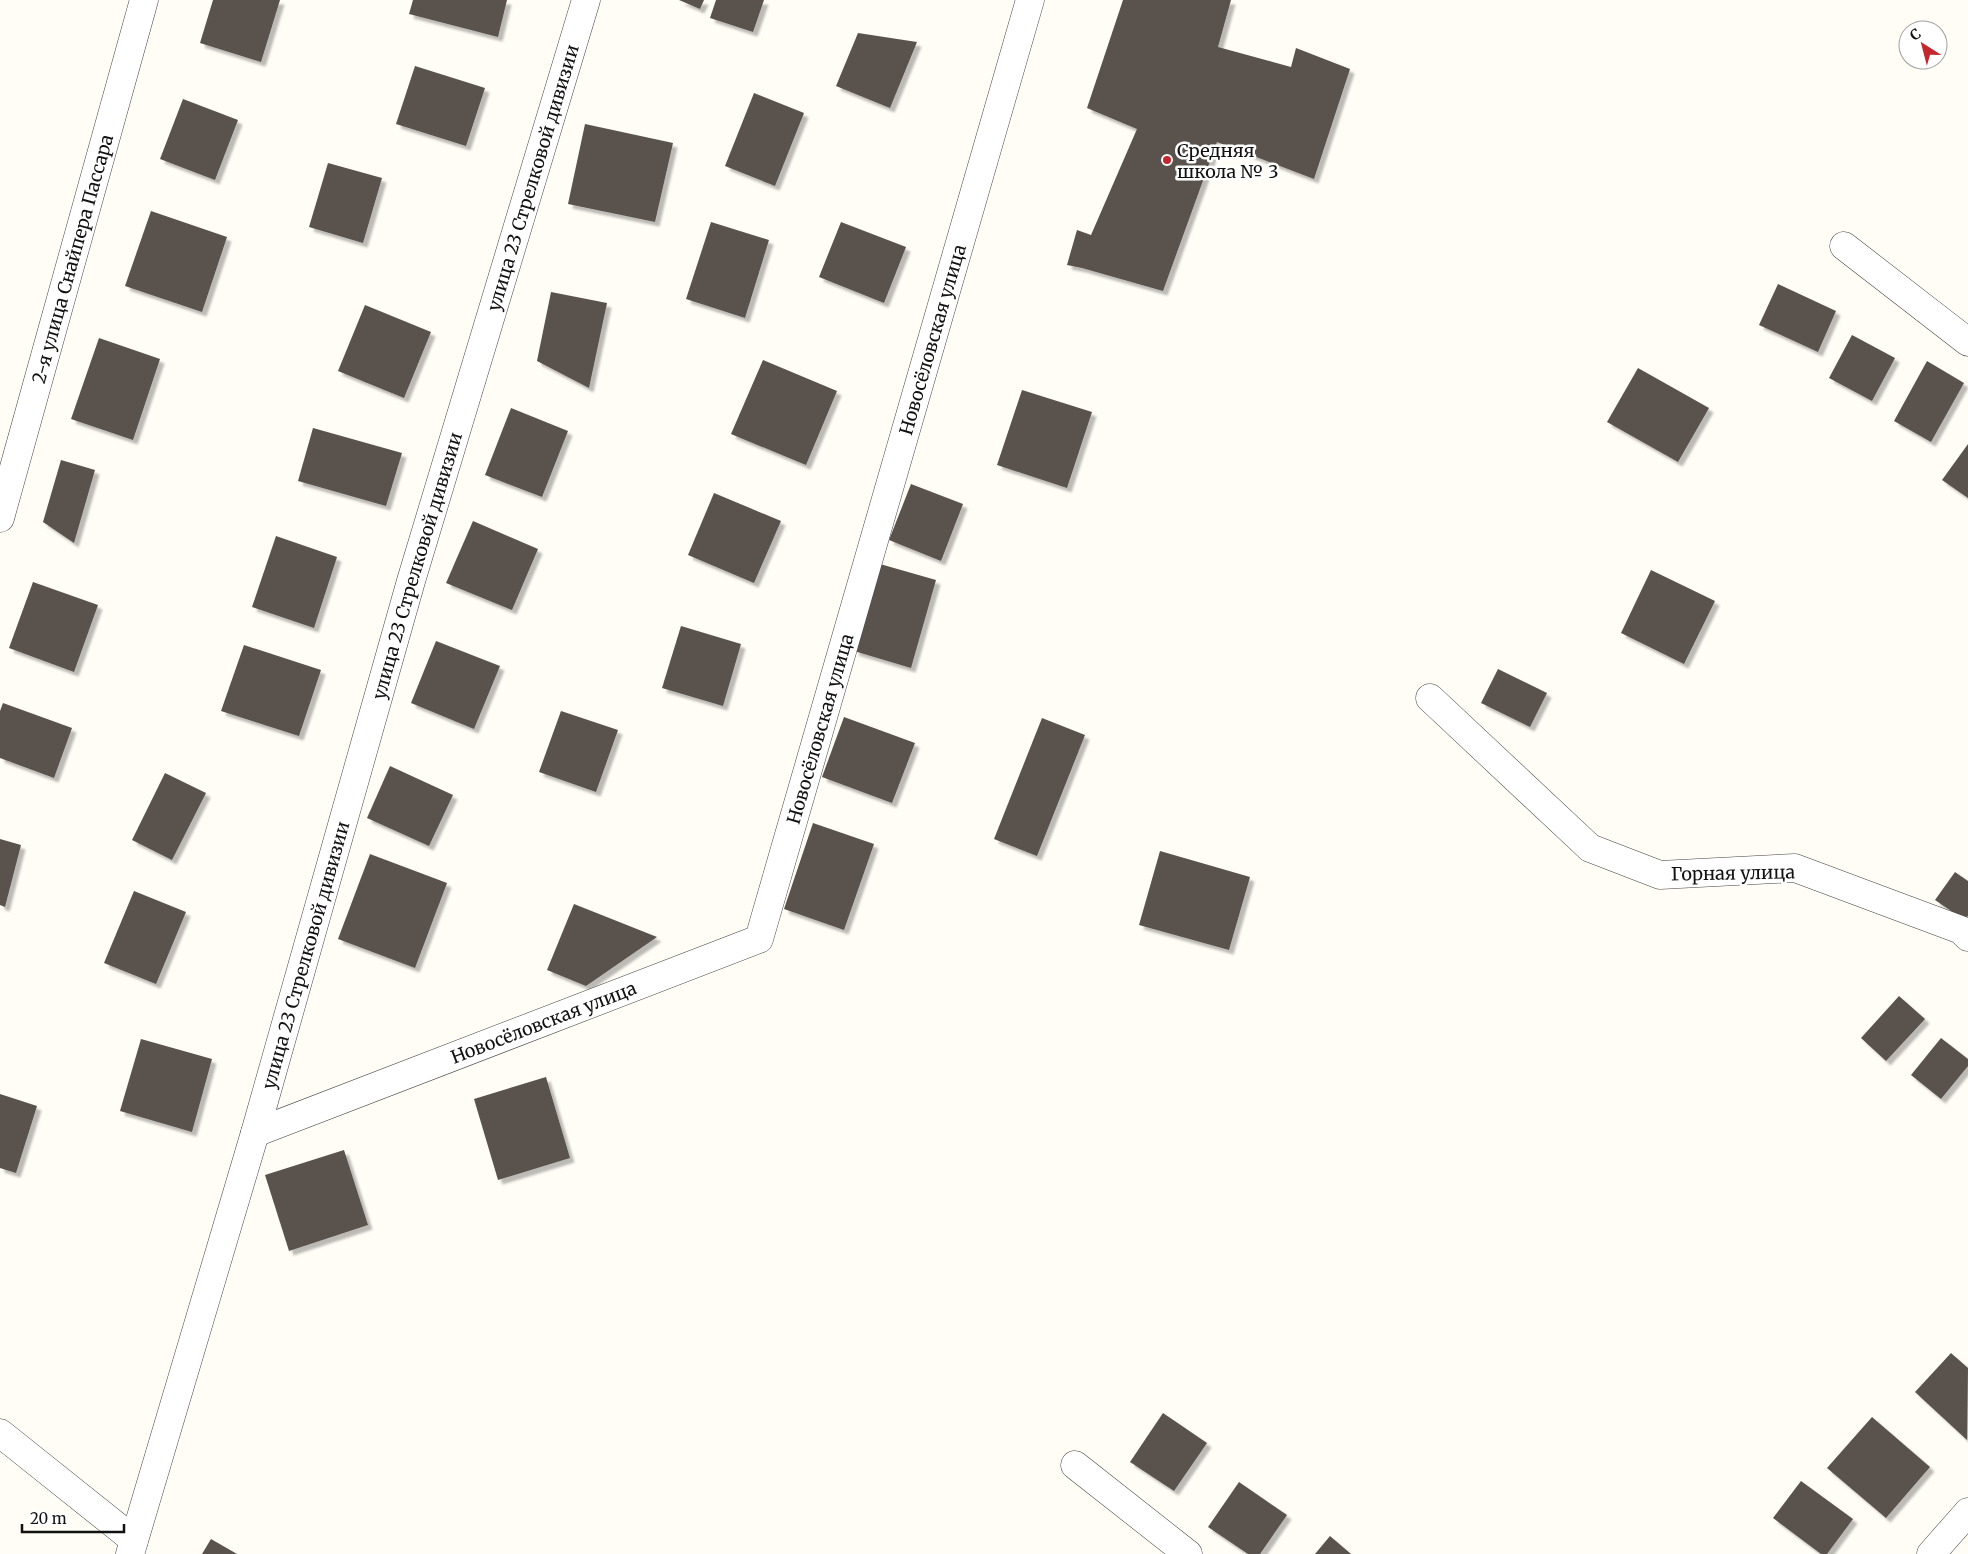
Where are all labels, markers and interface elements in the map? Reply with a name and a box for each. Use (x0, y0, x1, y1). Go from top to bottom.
north arrow (1898, 20, 1948, 70)
text: С (1906, 24, 1924, 44)
street label: улица 23 Стрелковой дивизии (481, 41, 584, 314)
street label: 2-я улица Снайпера Пассара (26, 131, 118, 386)
place label: Средняя школа № 3 (1177, 139, 1279, 183)
marker: Средняя школа № 3 (1161, 154, 1173, 166)
street label: Новосёловская улица (894, 241, 970, 437)
street label: улица 23 Стрелковой дивизии (367, 429, 467, 702)
street label: Новосёловская улица (781, 630, 858, 827)
street label: улица 23 Стрелковой дивизии (256, 818, 354, 1092)
street label: Горная улица (1671, 860, 1796, 886)
street label: Новосёловская улица (447, 976, 640, 1068)
scale bar (22, 1502, 125, 1534)
text: 20 m (30, 1509, 67, 1528)

